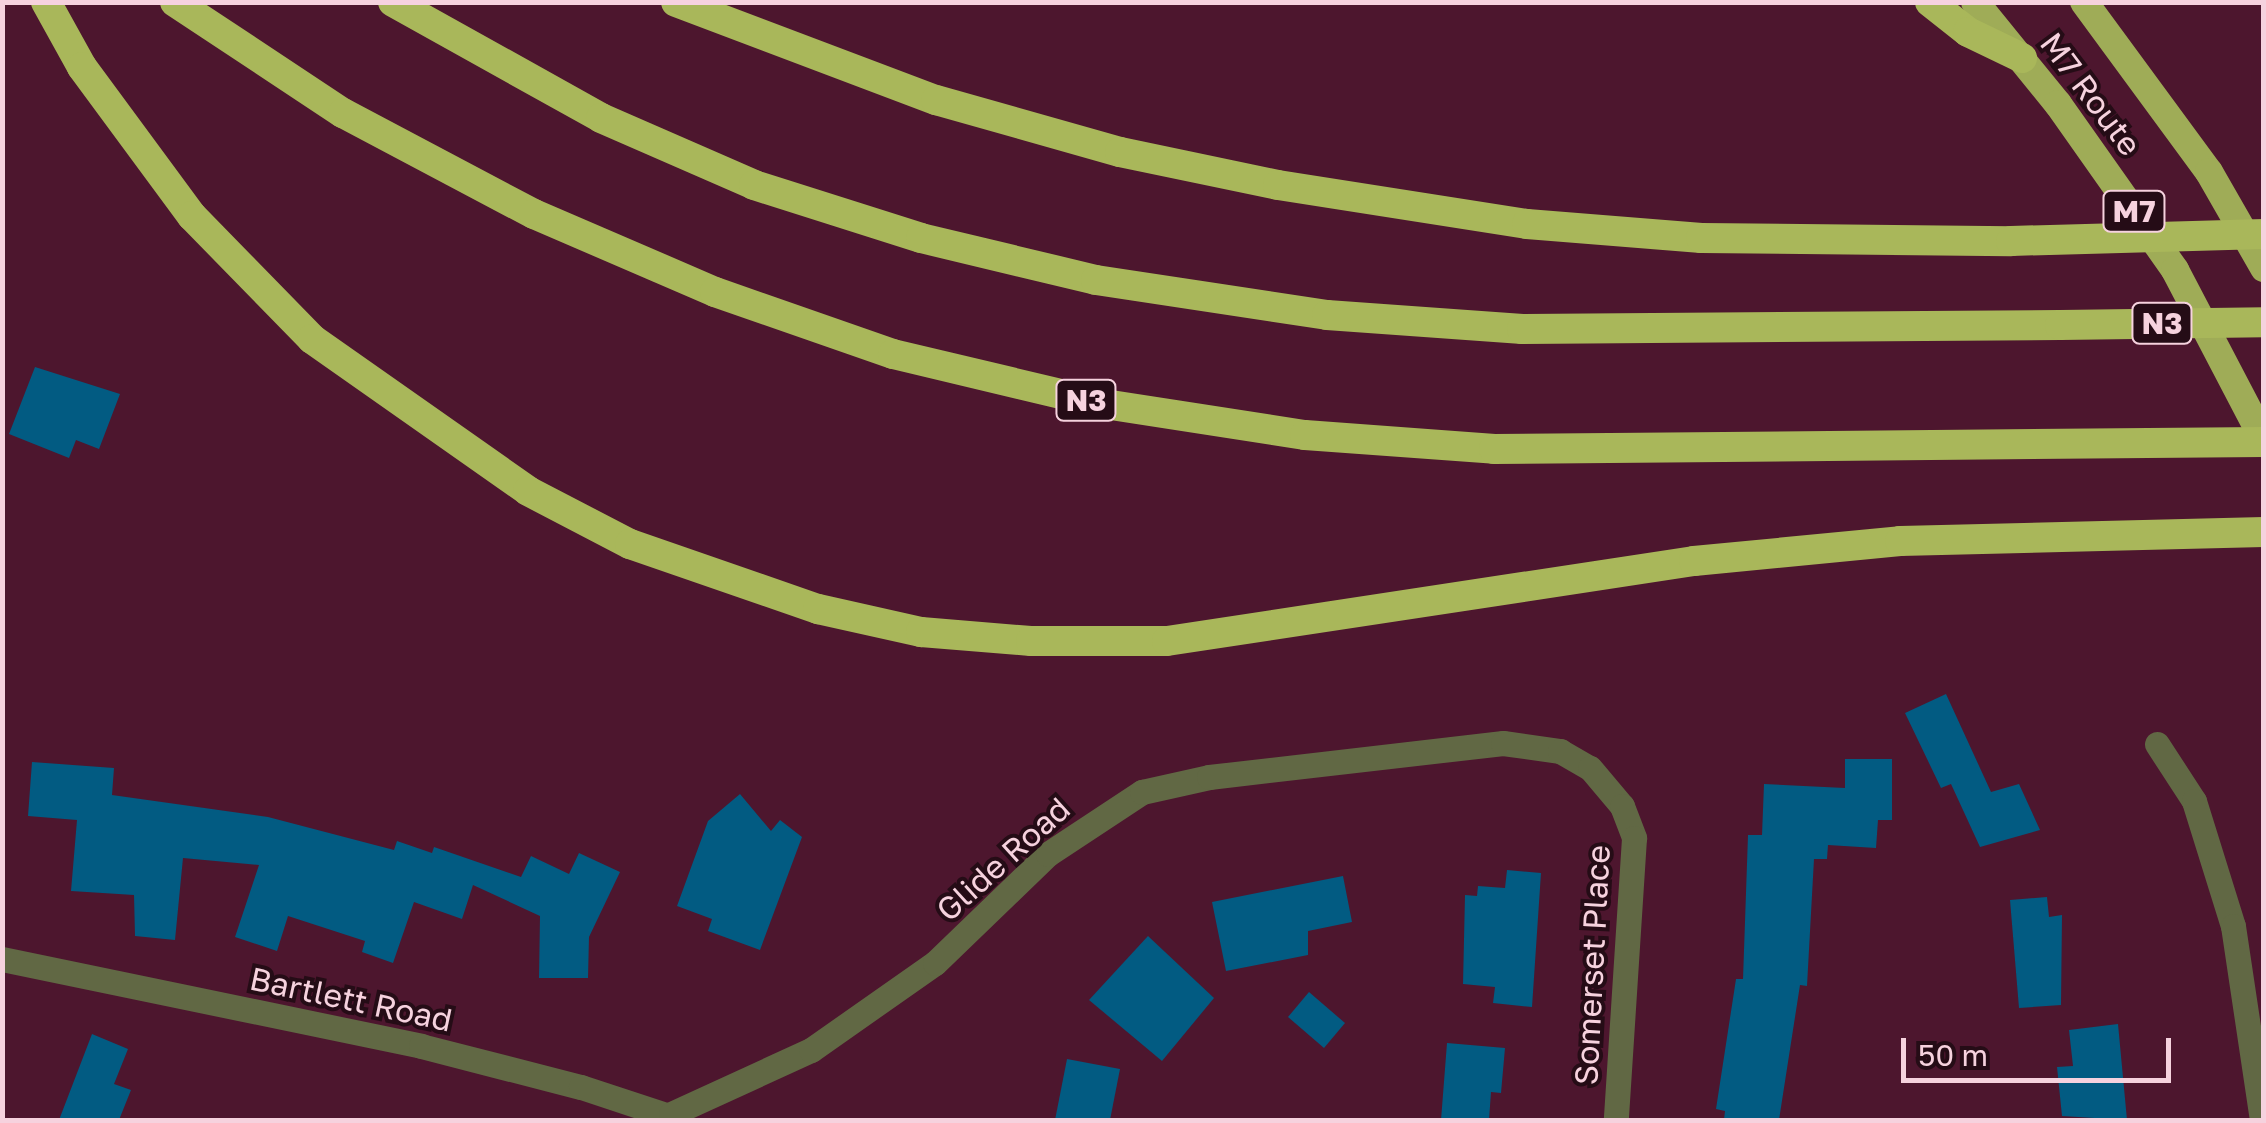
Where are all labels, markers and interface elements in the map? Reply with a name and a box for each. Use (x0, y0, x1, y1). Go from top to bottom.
street label: M7 Route (2032, 25, 2150, 163)
road number: M7 (2102, 186, 2166, 236)
road number: N3 (2130, 298, 2194, 348)
road number: N3 (1054, 375, 1118, 425)
street label: Glide Road (928, 789, 1078, 929)
street label: Somerset Place (1567, 844, 1617, 1086)
street label: Bartlett Road (246, 959, 456, 1039)
scale bar (1906, 1018, 2176, 1080)
text: 50 m (1918, 1037, 1988, 1073)

